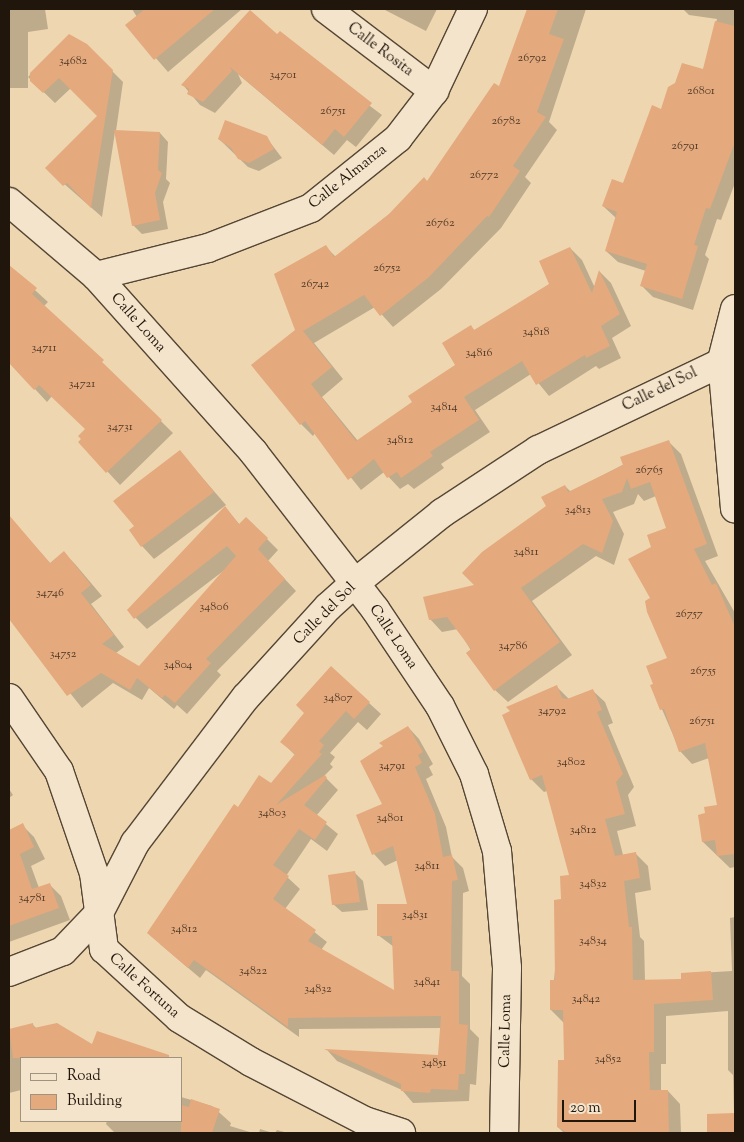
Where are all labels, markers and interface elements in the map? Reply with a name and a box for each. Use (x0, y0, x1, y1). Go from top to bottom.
street label: Calle Rosita (343, 19, 417, 81)
house number: 26792 (518, 52, 546, 66)
house number: 34682 (59, 55, 87, 69)
house number: 34701 (270, 69, 296, 83)
house number: 26801 (687, 85, 715, 99)
house number: 26751 (320, 105, 346, 119)
house number: 26782 (491, 115, 521, 129)
house number: 26791 (671, 140, 699, 154)
street label: Calle Almanza (305, 141, 391, 213)
house number: 26772 (469, 169, 499, 183)
house number: 26762 (425, 217, 455, 231)
house number: 26752 (373, 262, 401, 276)
house number: 26742 (301, 278, 329, 292)
street label: Calle Loma (107, 290, 169, 356)
house number: 34818 (523, 326, 549, 340)
house number: 34711 (31, 342, 57, 356)
house number: 34816 (466, 347, 492, 361)
street label: Calle del Sol (620, 364, 700, 416)
house number: 34721 (69, 378, 95, 392)
house number: 34814 (430, 401, 458, 415)
house number: 34731 (107, 421, 133, 435)
house number: 34812 (387, 434, 413, 448)
house number: 26765 (635, 464, 663, 478)
house number: 34813 (565, 504, 591, 518)
house number: 34811 (513, 546, 539, 560)
street label: Calle del Sol (290, 579, 360, 649)
house number: 34746 (36, 587, 64, 601)
house number: 34806 (199, 601, 229, 615)
street label: Calle Loma (365, 601, 421, 673)
house number: 26757 (675, 608, 703, 622)
house number: 34786 (499, 640, 527, 654)
house number: 34752 (50, 648, 76, 662)
house number: 34804 (164, 659, 192, 673)
house number: 26755 (690, 665, 716, 679)
house number: 34807 (323, 692, 353, 706)
house number: 34792 (538, 705, 566, 719)
house number: 26751 (689, 715, 715, 729)
house number: 34802 (557, 756, 585, 770)
house number: 34791 (379, 760, 405, 774)
house number: 34803 (258, 807, 286, 821)
house number: 34801 (376, 812, 404, 826)
house number: 34812 (570, 824, 596, 838)
house number: 34811 (414, 860, 440, 874)
house number: 34832 (579, 878, 607, 892)
house number: 34781 (19, 892, 45, 906)
house number: 34831 (402, 909, 428, 923)
house number: 34812 (171, 923, 197, 937)
house number: 34834 (579, 935, 607, 949)
street label: Calle Fortuna (105, 950, 183, 1022)
house number: 34822 (239, 965, 267, 979)
house number: 34841 (414, 976, 440, 990)
house number: 34832 (304, 983, 332, 997)
house number: 34842 (572, 993, 600, 1007)
street label: Calle Loma (496, 994, 516, 1068)
house number: 34852 (595, 1053, 621, 1067)
legend (20, 1057, 182, 1122)
house number: 34851 (421, 1057, 447, 1071)
text: Road (67, 1066, 101, 1087)
scale bar (564, 1090, 638, 1122)
text: Building (67, 1091, 122, 1112)
text: 20 m (570, 1098, 601, 1119)

